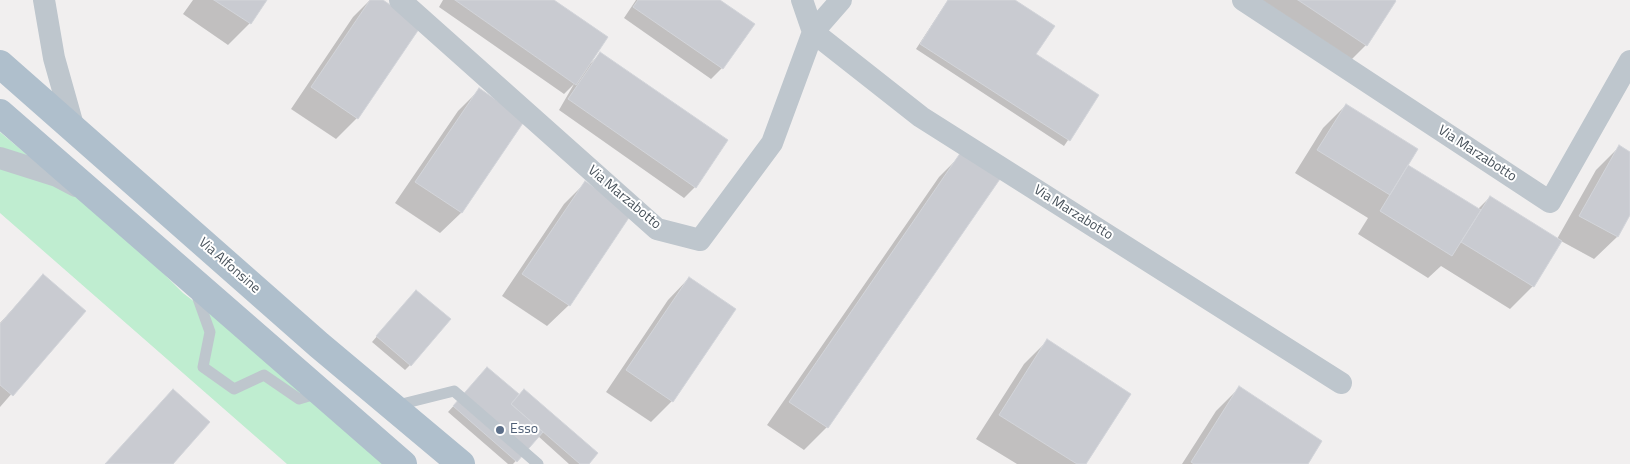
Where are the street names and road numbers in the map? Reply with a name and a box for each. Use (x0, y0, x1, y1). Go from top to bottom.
street label: Via Marzabotto (1435, 122, 1519, 186)
street label: Via Marzabotto (584, 163, 664, 233)
street label: Via Marzabotto (1030, 182, 1116, 244)
street label: Via Alfonsine (195, 235, 263, 297)

